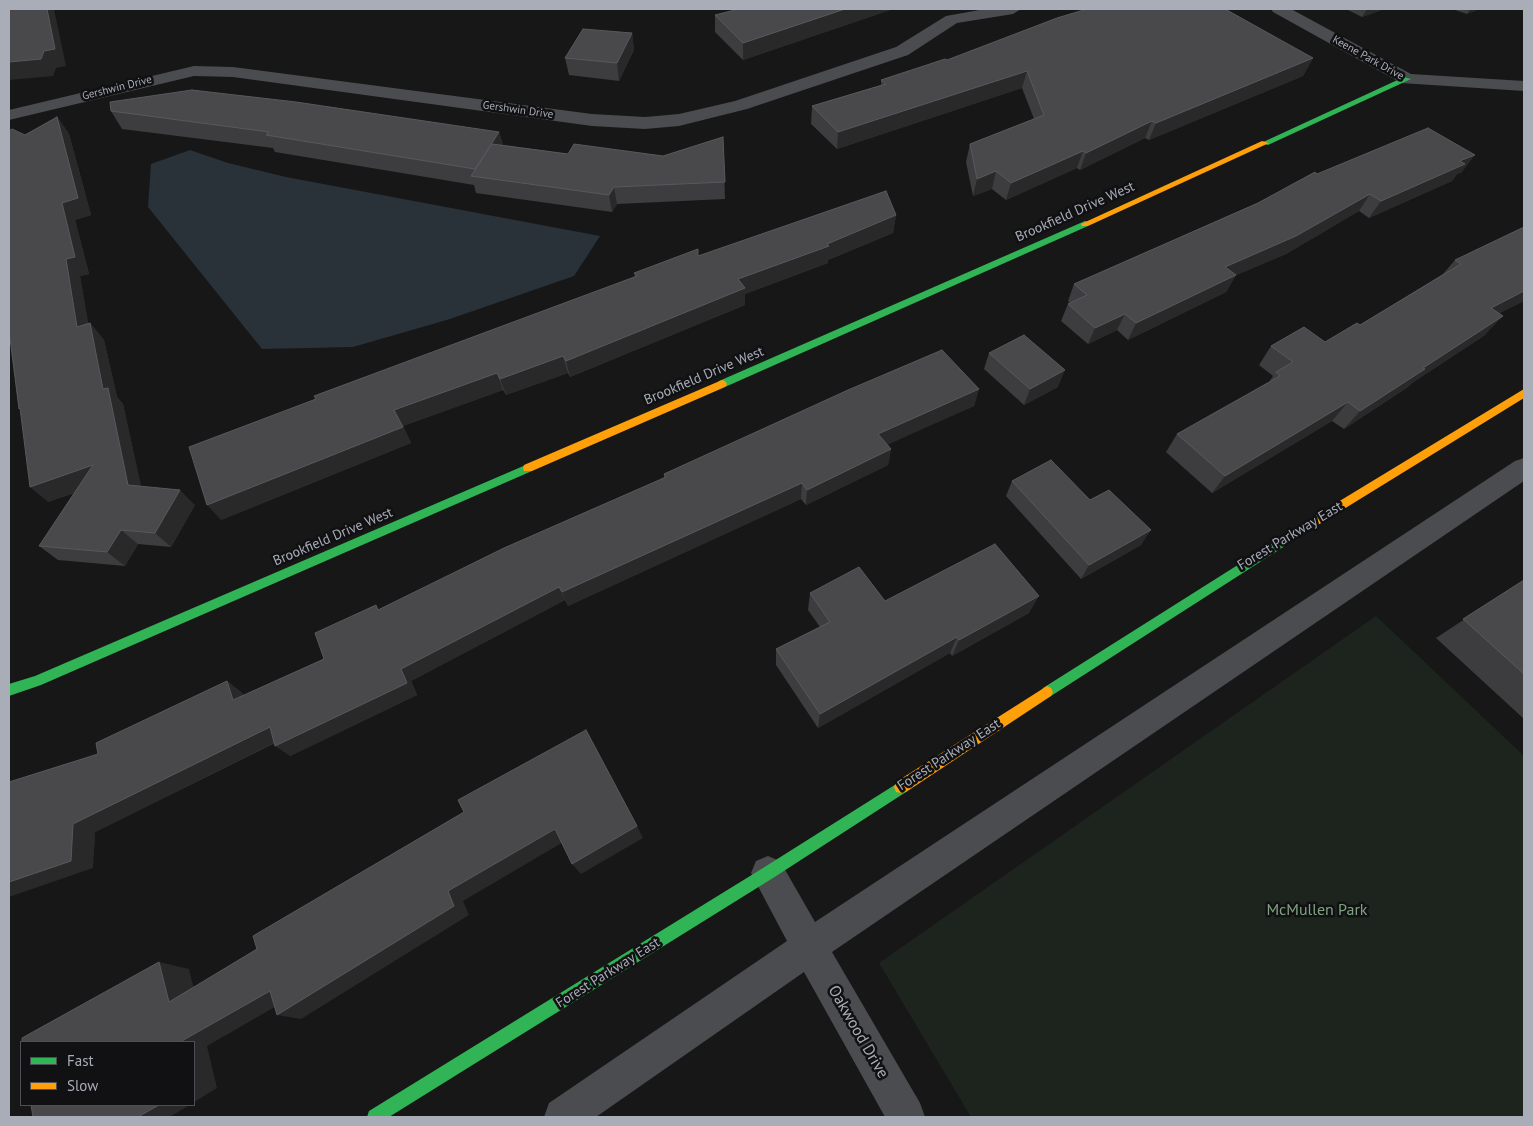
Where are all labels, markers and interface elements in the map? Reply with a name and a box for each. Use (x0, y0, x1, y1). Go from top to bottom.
street label: Keene Park Drive (1330, 33, 1406, 83)
street label: Gershwin Drive (81, 73, 153, 103)
street label: Gershwin Drive (482, 98, 554, 122)
street label: Brookfield Drive West (1013, 178, 1137, 246)
street label: Brookfield Drive West (642, 343, 766, 409)
street label: Forest Parkway East (1235, 498, 1345, 574)
street label: Brookfield Drive West (271, 504, 395, 570)
street label: Forest Parkway East (894, 715, 1004, 795)
park label: McMullen Park (1266, 900, 1368, 920)
street label: Forest Parkway East (553, 934, 663, 1012)
street label: Oakwood Drive (824, 982, 892, 1082)
legend (20, 1041, 195, 1106)
text: Fast (67, 1051, 94, 1070)
text: Slow (67, 1076, 98, 1095)

